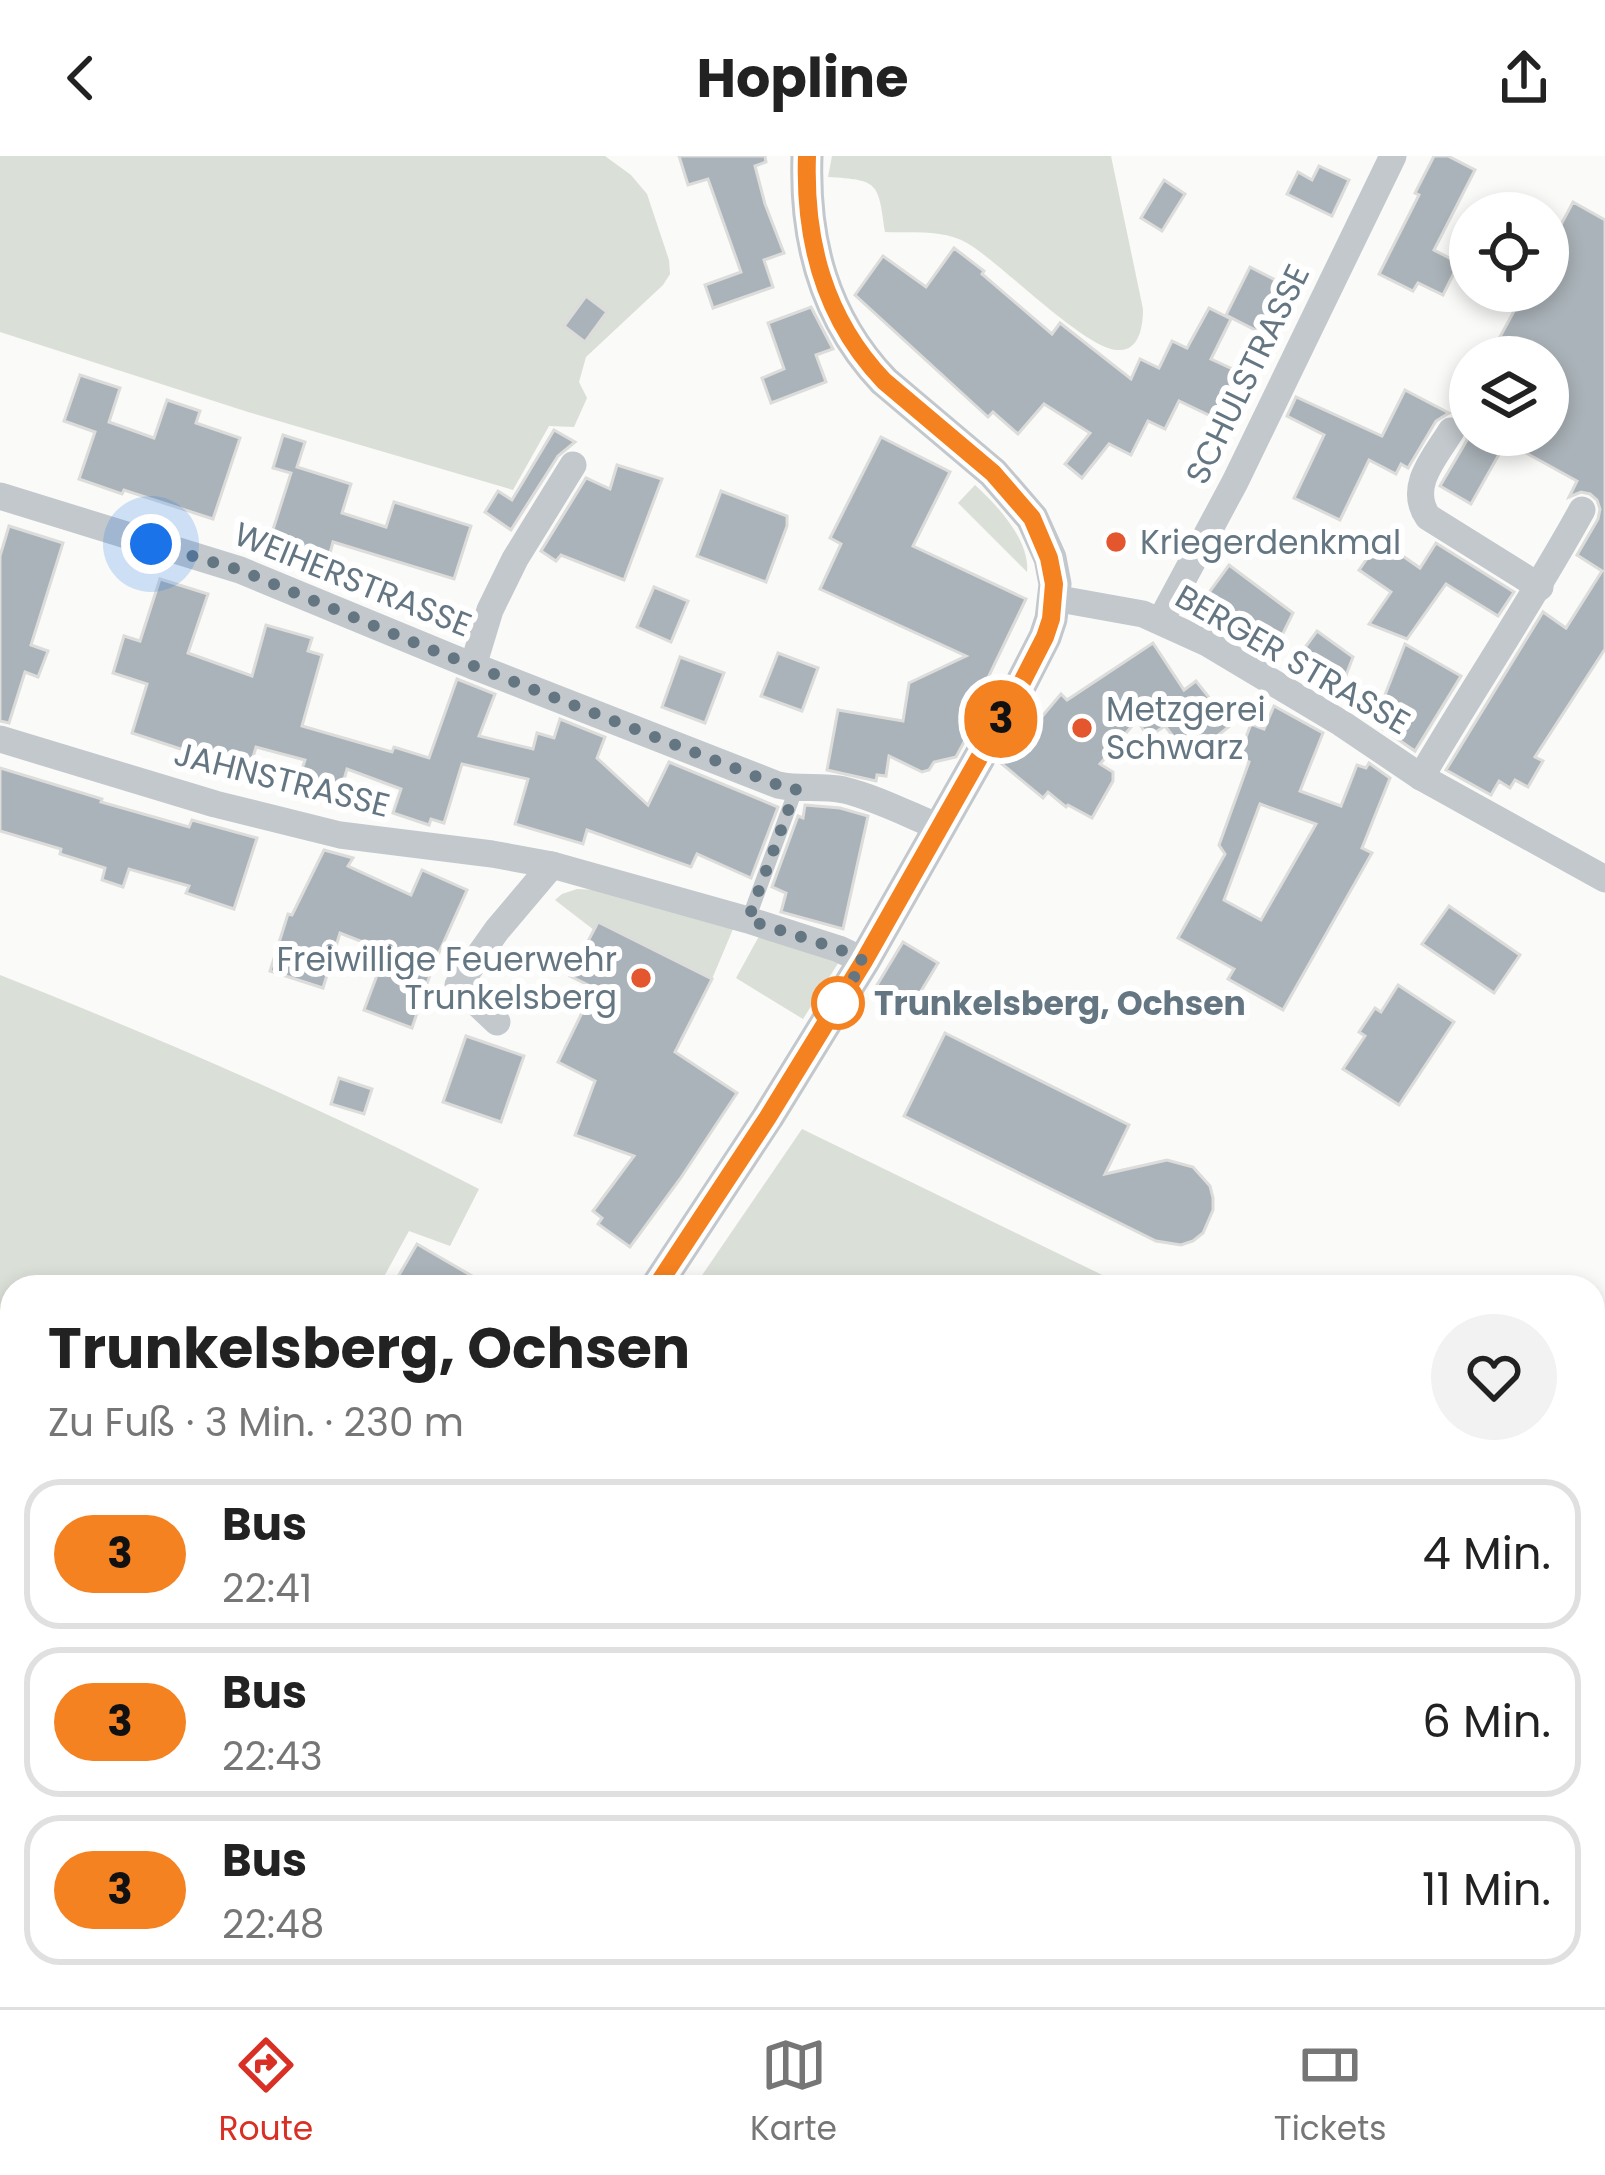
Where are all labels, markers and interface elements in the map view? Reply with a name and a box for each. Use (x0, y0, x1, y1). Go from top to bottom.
text: Hopline (696, 40, 909, 116)
icon: back (48, 45, 114, 111)
icon: share (1491, 45, 1557, 111)
map controls (1449, 192, 1569, 456)
button: locate (1449, 192, 1569, 312)
street label: SCHULSTRASSE (1174, 256, 1321, 492)
button: layers (1449, 336, 1569, 456)
street label: WEIHERSTRASSE (227, 510, 479, 649)
your location (121, 514, 181, 574)
place label: Kriegerdenkmal (1140, 519, 1401, 566)
marker: Kriegerdenkmal (1103, 529, 1129, 555)
street label: BERGER STRASSE (1167, 573, 1419, 746)
line badge: 3 (962, 680, 1040, 758)
place label: Metzgerei Schwarz (1106, 686, 1266, 771)
text: 3 (988, 689, 1014, 748)
marker: Metzgerei Schwarz (1069, 715, 1095, 741)
street label: JAHNSTRASSE (169, 730, 395, 829)
place label: Freiwillige Feuerwehr Trunkelsberg (276, 936, 617, 1021)
marker: Freiwillige Feuerwehr Trunkelsberg (628, 965, 654, 991)
marker: Trunkelsberg, Ochsen (813, 978, 863, 1028)
place label: Trunkelsberg, Ochsen (874, 980, 1246, 1027)
text: Trunkelsberg, Ochsen (48, 1308, 690, 1388)
button: heart (1431, 1314, 1557, 1440)
text: Zu Fuß · 3 Min. · 230 m (48, 1395, 464, 1450)
text: Bus (222, 1493, 307, 1556)
text: 4 Min. (1423, 1522, 1551, 1585)
text: 3 (107, 1524, 133, 1583)
text: 22:41 (222, 1561, 312, 1616)
text: Bus (222, 1661, 307, 1724)
text: 6 Min. (1422, 1690, 1551, 1753)
text: 3 (107, 1692, 133, 1751)
text: 22:43 (222, 1729, 323, 1784)
text: Bus (222, 1829, 307, 1892)
text: 11 Min. (1422, 1858, 1551, 1921)
text: 3 (107, 1860, 133, 1919)
text: 22:48 (222, 1897, 324, 1952)
tab: Route (218, 2032, 313, 2154)
tab: Karte (750, 2032, 837, 2154)
tab: Tickets (1274, 2032, 1387, 2154)

